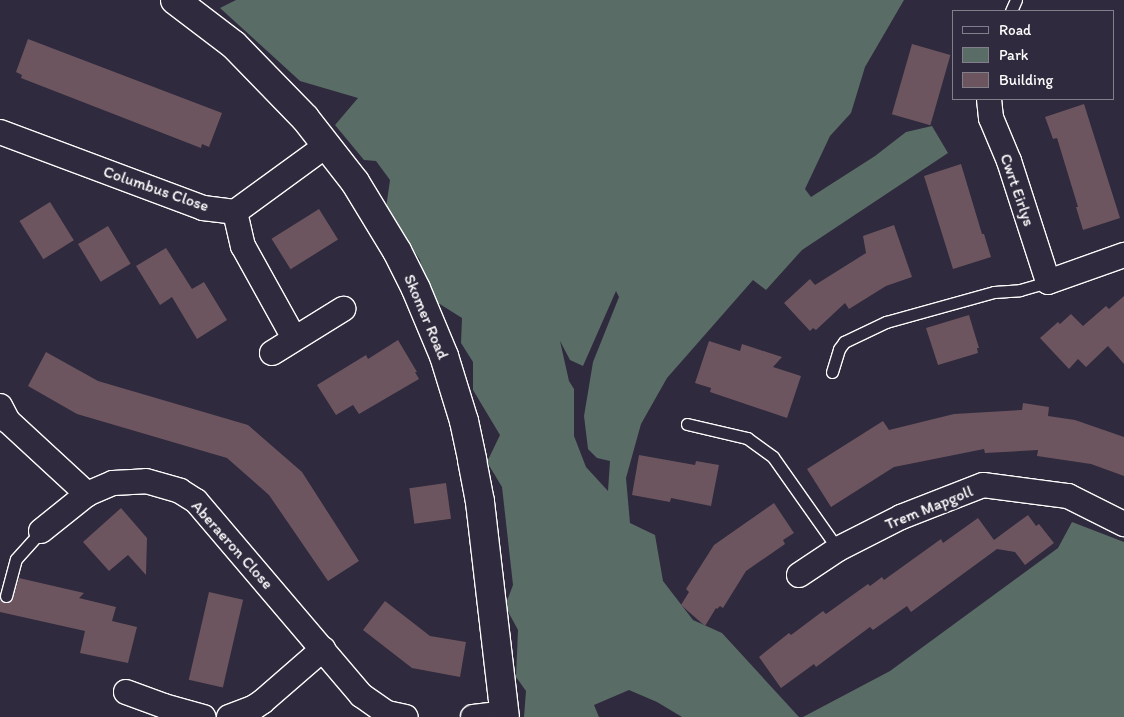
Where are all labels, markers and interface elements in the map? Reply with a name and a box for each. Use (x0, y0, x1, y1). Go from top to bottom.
legend (952, 10, 1114, 100)
text: Road (999, 21, 1031, 39)
text: Park (999, 46, 1029, 64)
text: Building (999, 71, 1053, 89)
street label: Cwrt Eirlys (996, 151, 1038, 229)
street label: Columbus Close (101, 162, 211, 216)
street label: Skomer Road (400, 272, 452, 362)
street label: Trem Mapgoll (882, 482, 976, 534)
street label: Aberaeron Close (187, 497, 277, 593)

